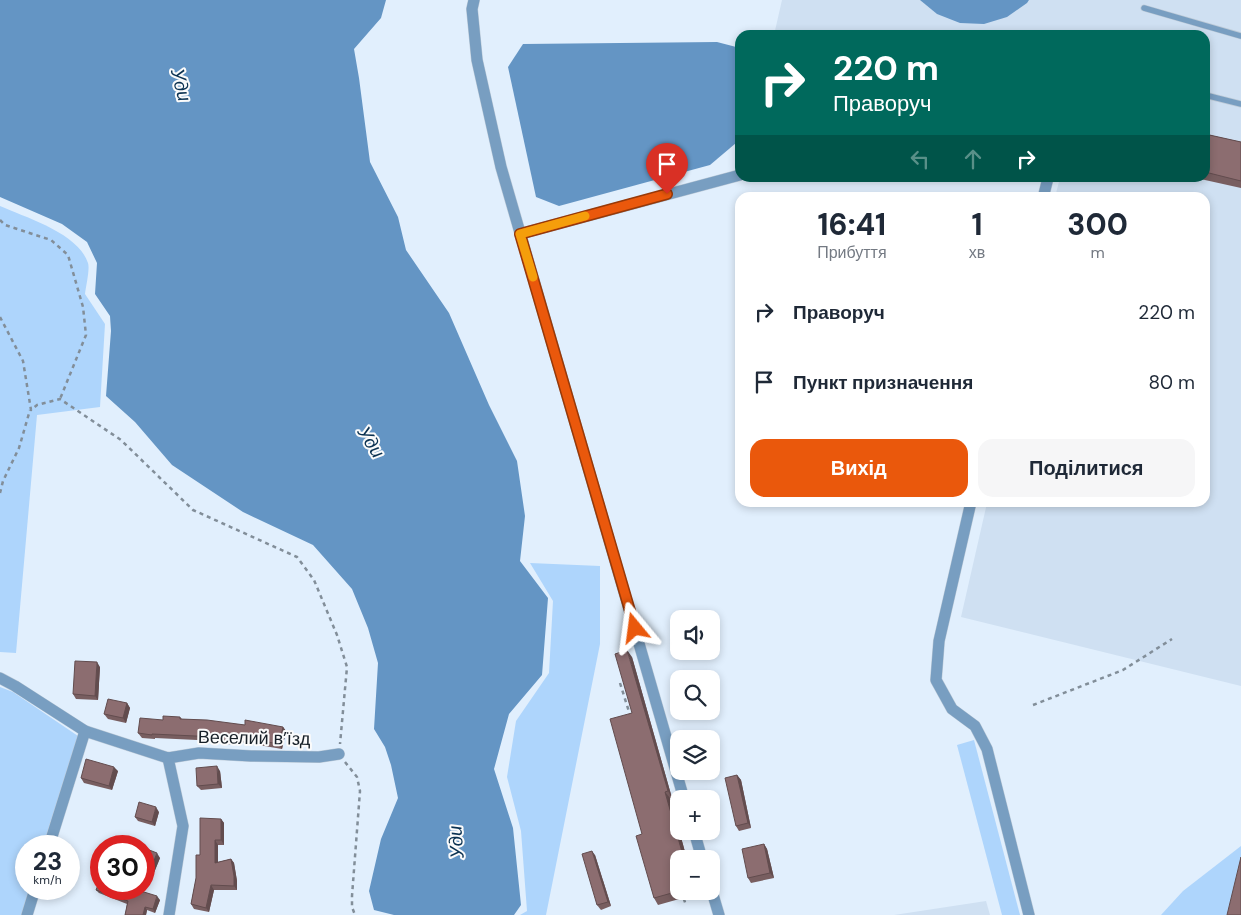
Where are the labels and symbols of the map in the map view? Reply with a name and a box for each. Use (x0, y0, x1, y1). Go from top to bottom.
water label: Уди (165, 65, 197, 104)
pin (646, 143, 688, 194)
water label: Уди (351, 421, 391, 463)
position arrow (608, 601, 660, 653)
street label: Веселий в’їзд (198, 725, 311, 751)
water label: Уди (442, 824, 470, 860)
speed limit sign: 30 (90, 835, 155, 900)

